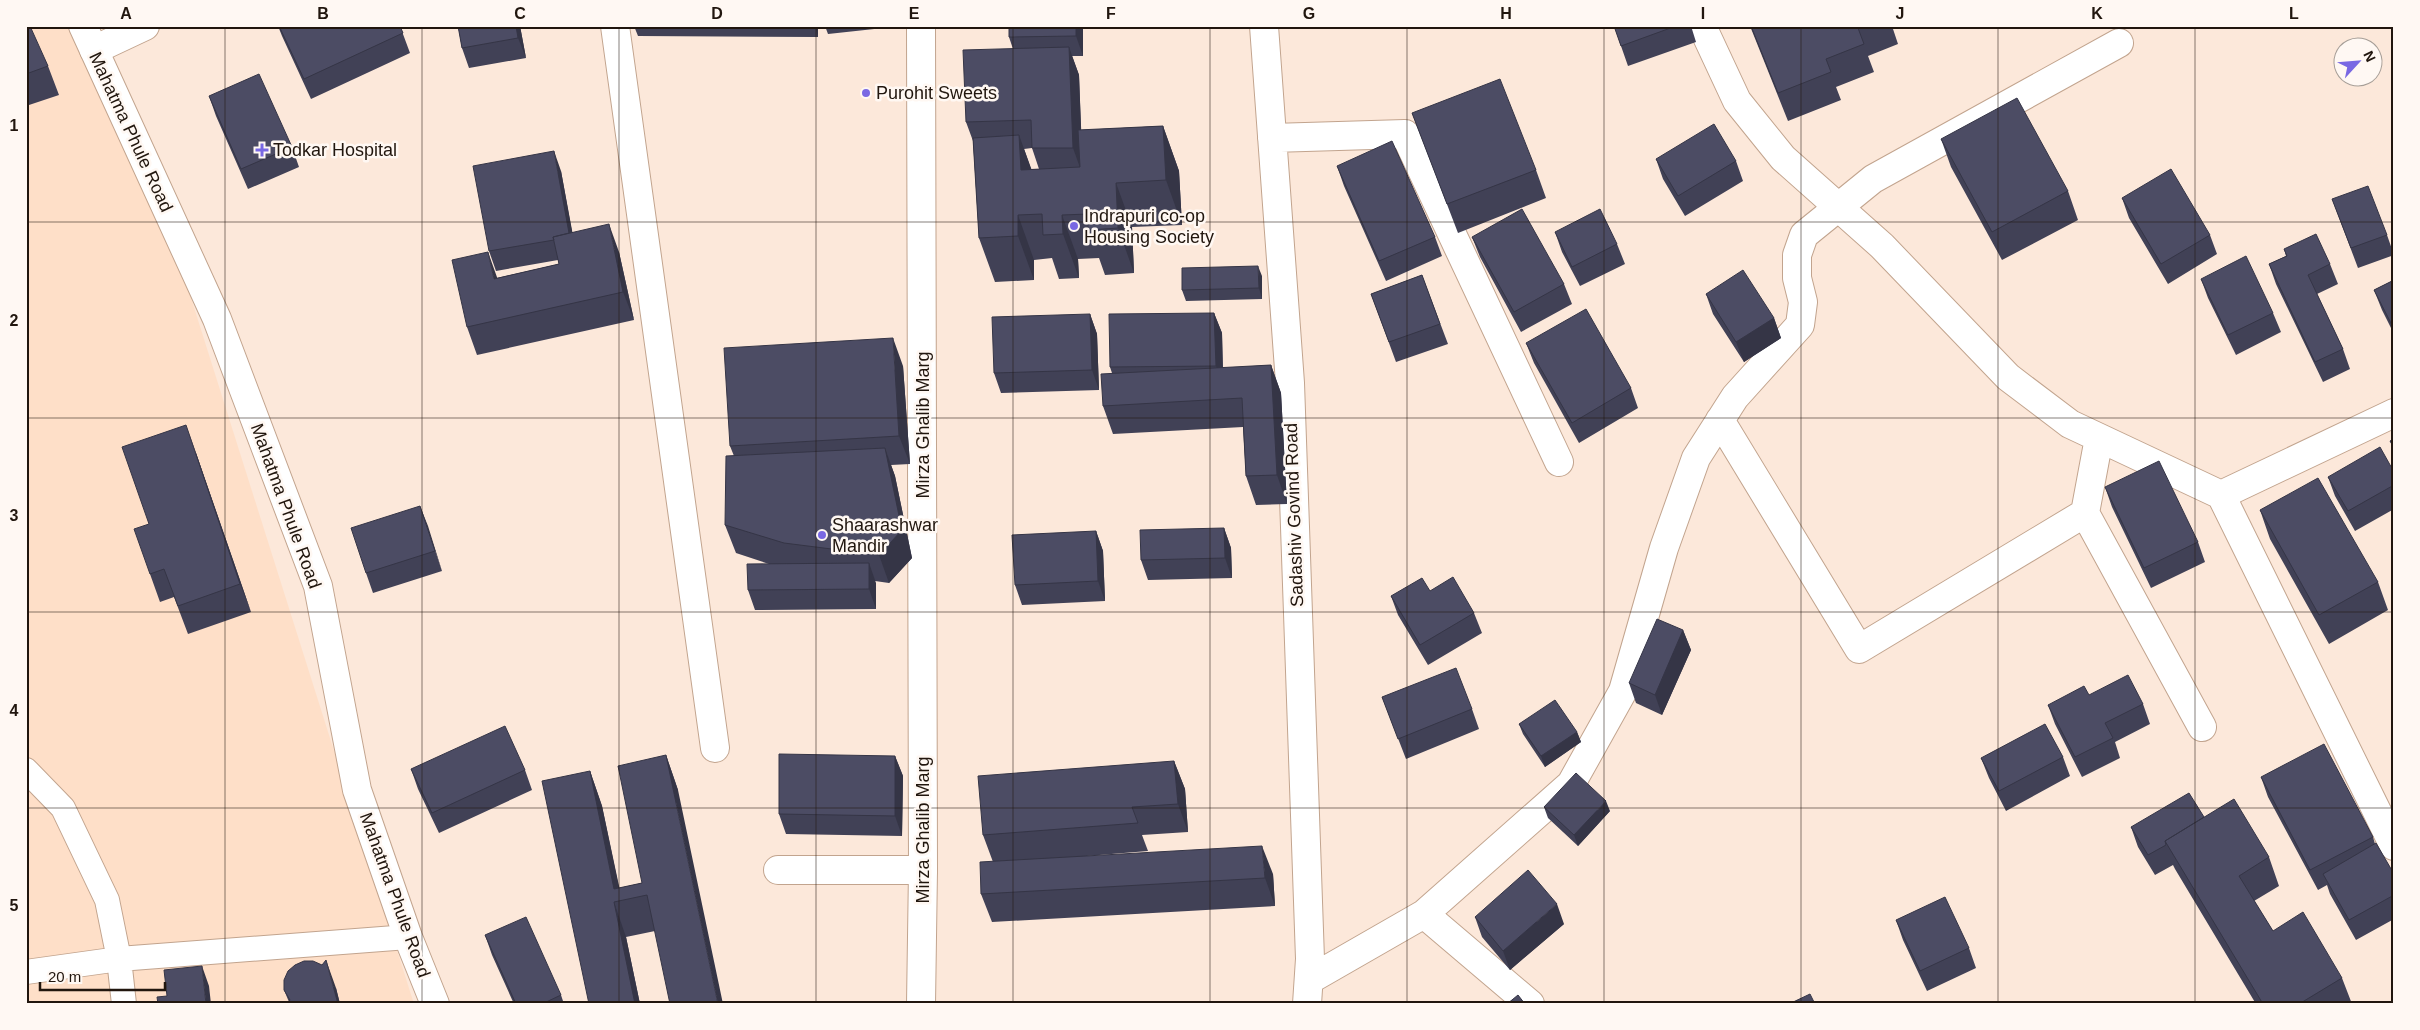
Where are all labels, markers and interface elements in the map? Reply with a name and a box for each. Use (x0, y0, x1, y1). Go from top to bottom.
text: A (120, 5, 132, 22)
text: B (317, 5, 329, 22)
text: C (514, 5, 526, 22)
text: D (711, 5, 723, 22)
text: E (909, 5, 920, 22)
text: F (1106, 5, 1116, 22)
text: G (1303, 5, 1315, 22)
text: H (1500, 5, 1512, 22)
text: I (1701, 5, 1705, 22)
text: J (1896, 5, 1904, 22)
text: K (2091, 5, 2103, 22)
text: L (2289, 5, 2299, 22)
north arrow (2332, 38, 2382, 88)
text: N (2360, 48, 2379, 64)
street label: Mahatma Phule Road (85, 49, 177, 215)
place label: Purohit Sweets (876, 83, 997, 103)
marker: Purohit Sweets (860, 87, 872, 99)
text: 1 (10, 117, 19, 134)
place label: Todkar Hospital (273, 140, 397, 160)
marker: Todkar Hospital (255, 143, 269, 157)
place label: Indrapuri co-op Housing Society (1084, 206, 1214, 247)
marker: Indrapuri co-op Housing Society (1068, 220, 1080, 232)
text: 2 (10, 312, 19, 329)
street label: Mirza Ghalib Marg (913, 351, 933, 499)
street label: Mahatma Phule Road (247, 421, 325, 591)
street label: Sadashiv Govind Road (1281, 423, 1307, 607)
text: 3 (10, 507, 19, 524)
place label: Shaarashwar Mandir (832, 515, 938, 556)
marker: Shaarashwar Mandir (816, 529, 828, 541)
text: 4 (10, 702, 19, 719)
street label: Mirza Ghalib Marg (913, 756, 933, 904)
street label: Mahatma Phule Road (356, 810, 434, 980)
text: 5 (10, 897, 19, 914)
scale bar (40, 960, 165, 992)
text: 20 m (48, 968, 81, 985)

